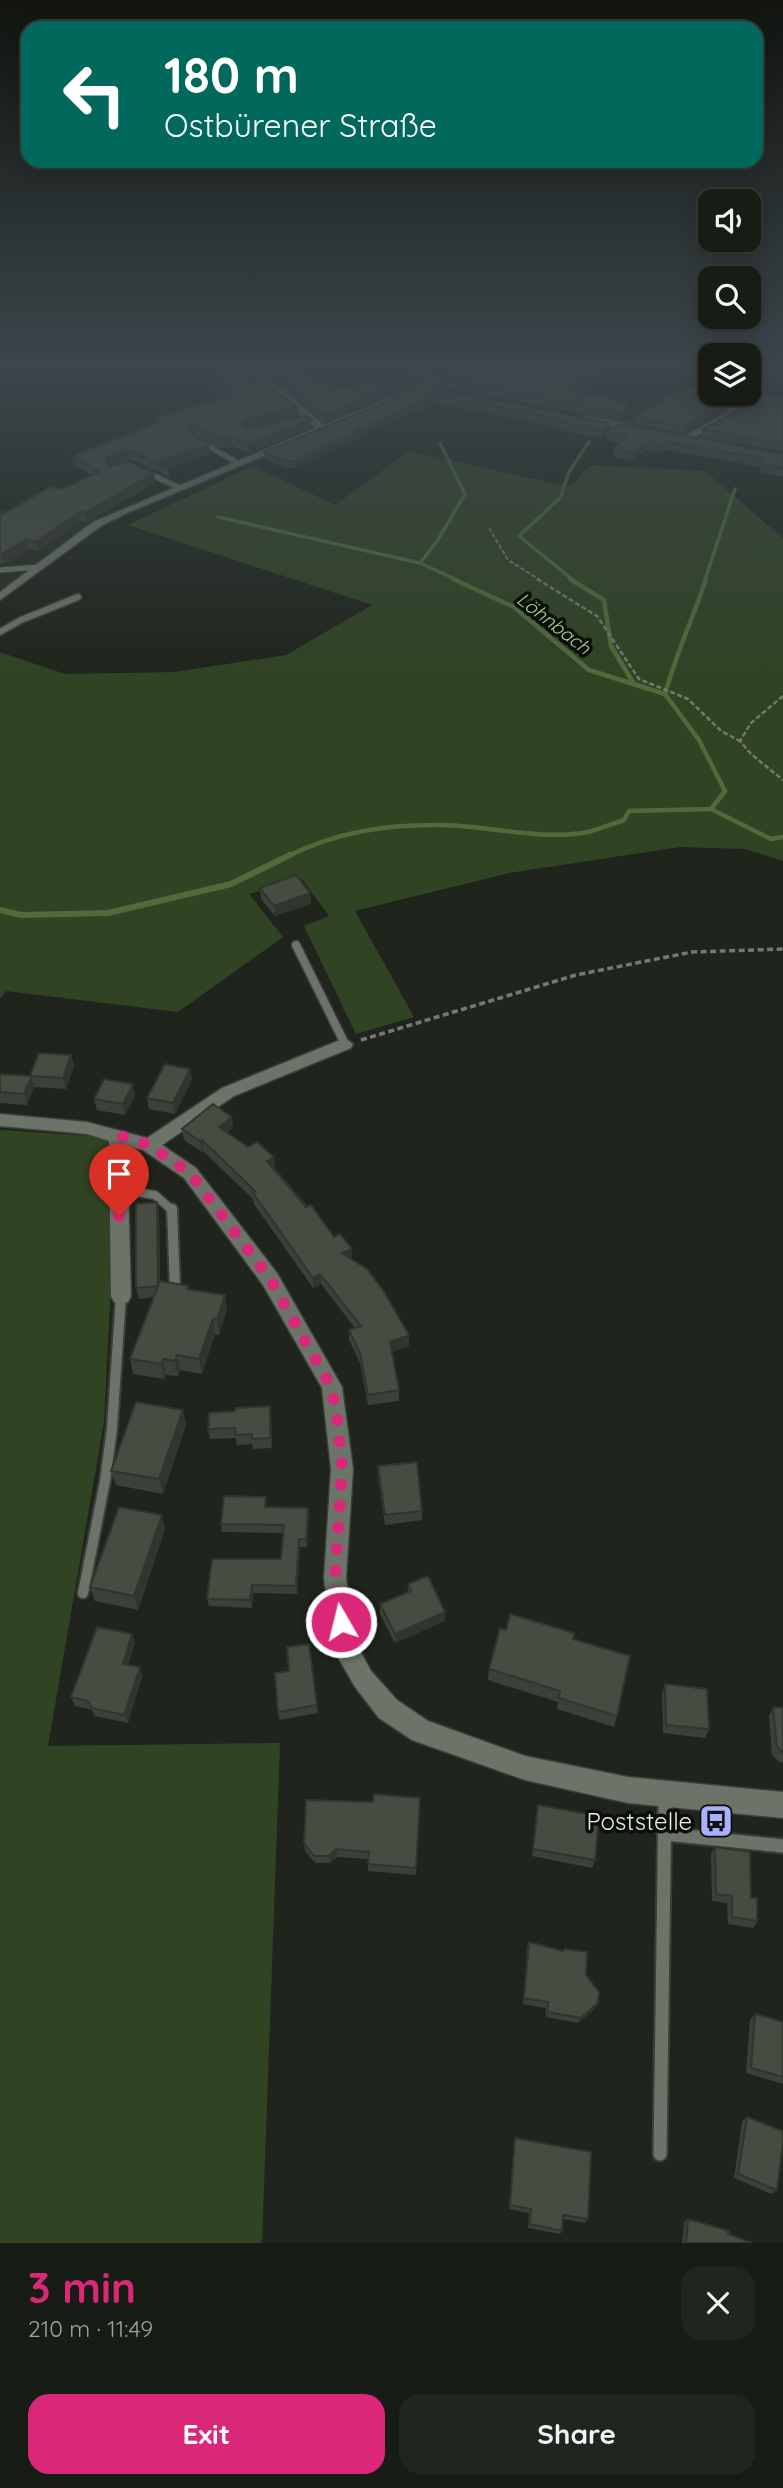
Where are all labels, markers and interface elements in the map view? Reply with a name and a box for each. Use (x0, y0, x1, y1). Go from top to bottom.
text: 180 m (164, 44, 299, 105)
icon: left (49, 49, 140, 140)
text: Ostbürener Straße (164, 105, 437, 145)
map controls (698, 189, 761, 406)
button: sound (698, 189, 761, 252)
button: search (698, 266, 761, 329)
button: layers (698, 343, 761, 406)
water label: Löhnbach (512, 587, 597, 660)
pin (89, 1144, 149, 1216)
icon: arrive (100, 1155, 138, 1193)
position arrow (304, 1585, 378, 1659)
bus stop icon: Poststelle (697, 1802, 735, 1840)
place label: Poststelle (586, 1806, 692, 1836)
text: 3 min (28, 2261, 136, 2314)
button: close (681, 2266, 755, 2340)
text: 210 m · 11:49 (28, 2314, 153, 2343)
button: Exit (28, 2394, 385, 2474)
button: Share (399, 2394, 755, 2474)

